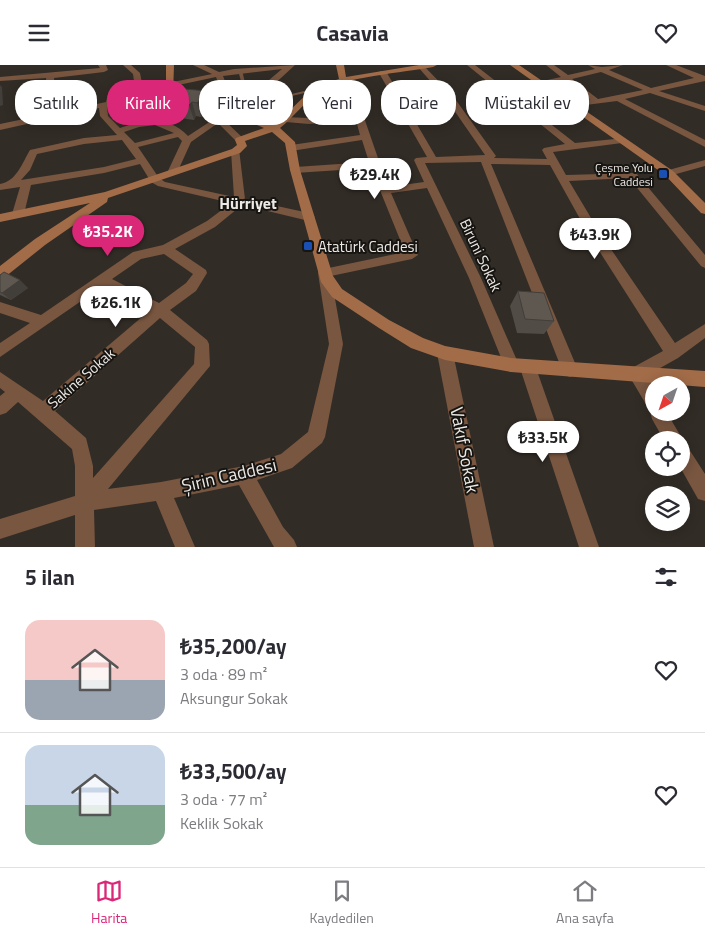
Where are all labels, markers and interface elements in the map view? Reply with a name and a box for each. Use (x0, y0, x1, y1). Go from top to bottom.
text: Casavia (316, 16, 389, 50)
icon: menu (25, 19, 53, 47)
icon: heart (652, 19, 680, 47)
chip: Satılık (15, 80, 97, 125)
chip: Kiralık (107, 80, 189, 125)
chip: Filtreler (199, 80, 293, 125)
chip: Yeni (303, 80, 371, 125)
chip: Daire (381, 80, 456, 125)
chip: Müstakil ev (466, 80, 589, 125)
pin: ₺29.4K (334, 157, 416, 200)
place label: Çeşme Yolu Caddesi (595, 158, 653, 191)
text: ₺29.4K (350, 162, 400, 186)
marker: Çeşme Yolu Caddesi (657, 168, 669, 180)
district label: Hürriyet (219, 191, 277, 215)
pin: ₺35.2K (67, 215, 149, 257)
street label: Biruni Sokak (454, 215, 508, 295)
pin: ₺43.9K (554, 217, 636, 260)
text: ₺35.2K (83, 219, 133, 243)
text: ₺43.9K (570, 222, 620, 246)
place label: Atatürk Caddesi (318, 235, 418, 258)
marker: Atatürk Caddesi (302, 240, 314, 252)
pin: ₺26.1K (75, 285, 157, 328)
text: ₺26.1K (91, 290, 141, 314)
street label: Sakine Sokak (42, 342, 120, 414)
north arrow (645, 376, 690, 421)
map controls (645, 376, 690, 531)
street label: Vakıf Sokak (443, 405, 487, 496)
pin: ₺33.5K (502, 421, 584, 463)
text: ₺33.5K (518, 425, 568, 449)
button: locate (645, 431, 690, 476)
street label: Şirin Caddesi (179, 451, 279, 499)
button: layers (645, 486, 690, 531)
text: 5 ilan (25, 561, 75, 593)
icon: filters (652, 563, 680, 591)
text: ₺35,200/ay (180, 630, 287, 662)
icon: home (65, 640, 125, 700)
icon: heart (652, 656, 680, 684)
text: 3 oda · 89 m² (180, 662, 267, 686)
text: Aksungur Sokak (180, 686, 288, 710)
text: ₺33,500/ay (180, 755, 287, 787)
icon: home (65, 765, 125, 825)
icon: heart (652, 781, 680, 809)
text: 3 oda · 77 m² (180, 787, 267, 811)
text: Keklik Sokak (180, 811, 263, 835)
tab: Harita (91, 877, 127, 928)
tab: Kaydedilen (310, 877, 374, 928)
tab: Ana sayfa (556, 877, 614, 928)

